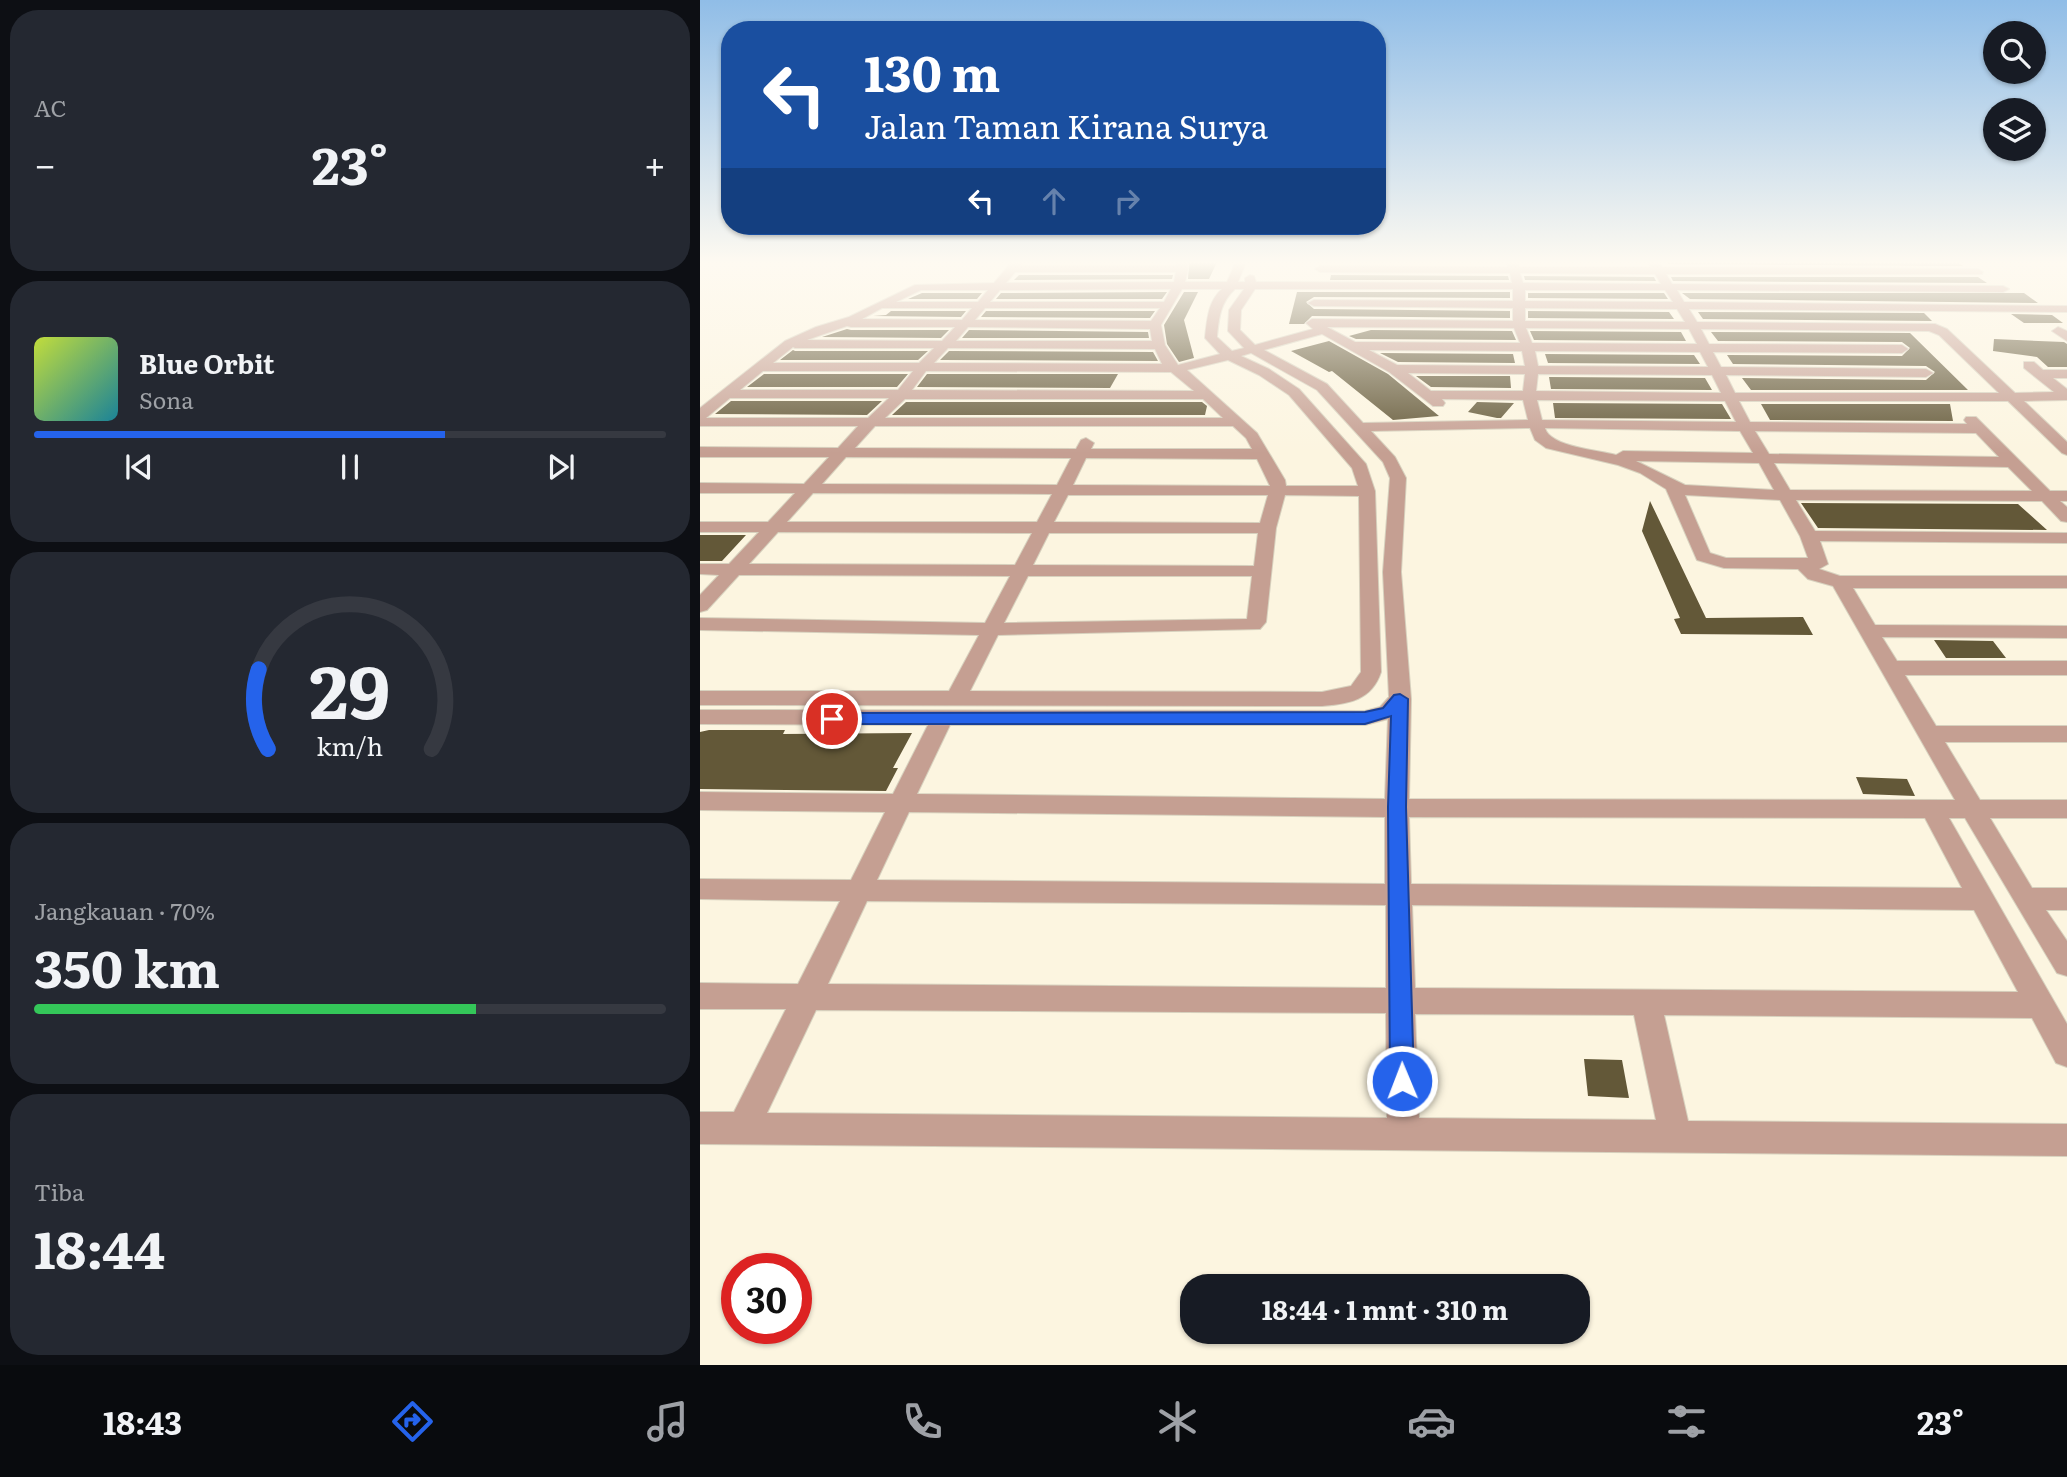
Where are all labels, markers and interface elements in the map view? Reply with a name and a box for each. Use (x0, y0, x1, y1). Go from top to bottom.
map controls (1983, 21, 2046, 161)
button: search (1983, 21, 2046, 84)
text: 130 m (864, 34, 1000, 107)
icon: left (749, 49, 840, 140)
text: AC (34, 90, 67, 124)
button: layers (1983, 98, 2046, 161)
text: Jalan Taman Kirana Surya (864, 101, 1268, 149)
text: 23° (312, 124, 388, 201)
text: − (34, 134, 56, 191)
text: + (644, 134, 666, 191)
icon: left (962, 182, 1000, 220)
icon: ahead (1035, 182, 1073, 220)
icon: right (1108, 182, 1146, 220)
text: Blue Orbit (139, 343, 274, 382)
text: Sona (139, 382, 194, 416)
icon: previous (120, 448, 158, 486)
icon: pause (331, 448, 369, 486)
icon: next (542, 448, 580, 486)
text: 29 (309, 633, 391, 741)
pin (802, 689, 862, 749)
icon: arrive (813, 700, 851, 738)
text: km/h (317, 726, 383, 763)
text: Jangkauan · 70% (34, 893, 215, 927)
text: 350 km (34, 927, 220, 1004)
position arrow (1365, 1044, 1439, 1118)
text: Tiba (34, 1174, 84, 1208)
text: 18:44 (34, 1208, 165, 1285)
speed limit sign: 30 (721, 1253, 812, 1344)
text: 18:44 · 1 mnt · 310 m (1262, 1289, 1508, 1328)
text: 18:43 (103, 1397, 182, 1445)
icon: directions (388, 1397, 437, 1446)
icon: music (643, 1397, 692, 1446)
icon: phone (898, 1397, 947, 1446)
icon: climate (1153, 1397, 1202, 1446)
icon: car (1407, 1397, 1456, 1446)
icon: filters (1662, 1397, 1711, 1446)
text: 23° (1917, 1397, 1964, 1445)

